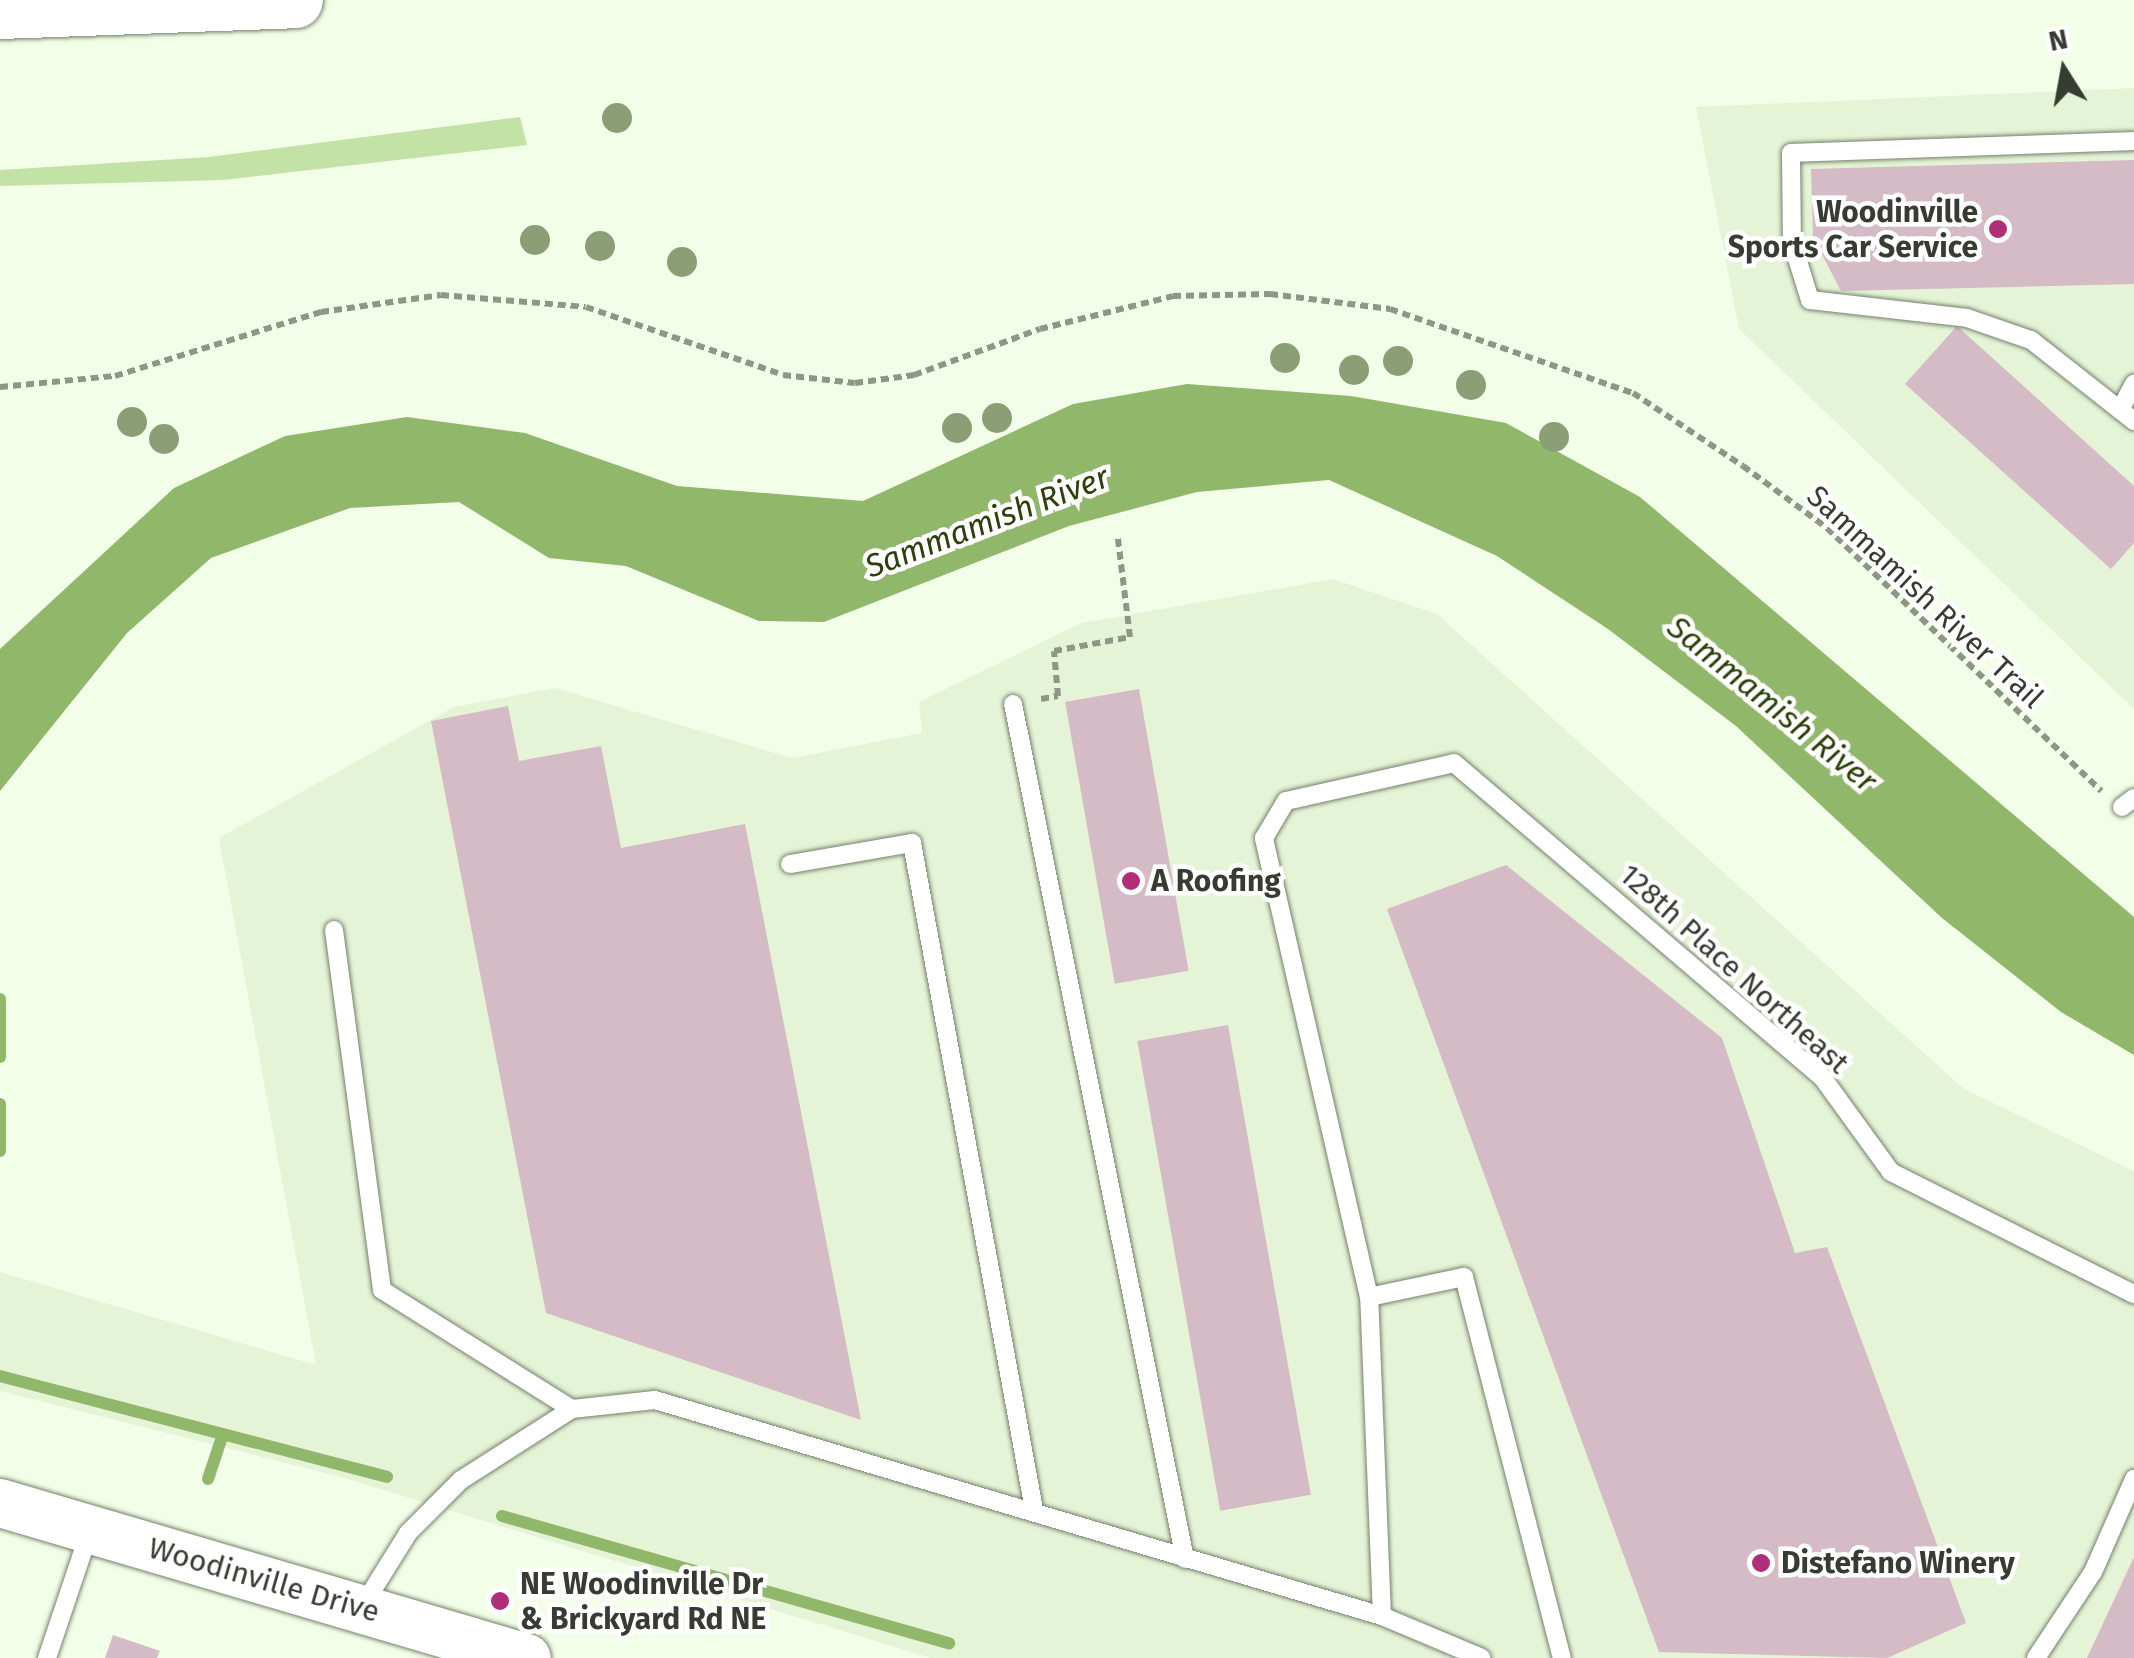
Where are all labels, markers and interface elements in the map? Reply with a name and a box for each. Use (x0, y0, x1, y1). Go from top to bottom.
north arrow (2014, 20, 2114, 120)
text: N (2046, 22, 2070, 58)
place label: Woodinville Sports Car Service (1728, 194, 1978, 264)
marker: Woodinville Sports Car Service (1987, 218, 2009, 240)
water label: Sammamish River (860, 458, 1114, 586)
street label: Sammamish River Trail (1799, 478, 2051, 716)
water label: Sammamish River (1660, 608, 1884, 800)
street label: 128th Place Northeast (1612, 857, 1856, 1081)
place label: A Roofing (1151, 863, 1281, 899)
marker: A Roofing (1120, 870, 1142, 892)
street label: Woodinville Drive (144, 1530, 384, 1630)
place label: Distefano Winery (1781, 1545, 2015, 1581)
marker: Distefano Winery (1750, 1552, 1772, 1574)
place label: NE Woodinville Dr & Brickyard Rd NE (520, 1566, 766, 1636)
marker: NE Woodinville Dr & Brickyard Rd NE (489, 1590, 511, 1612)

